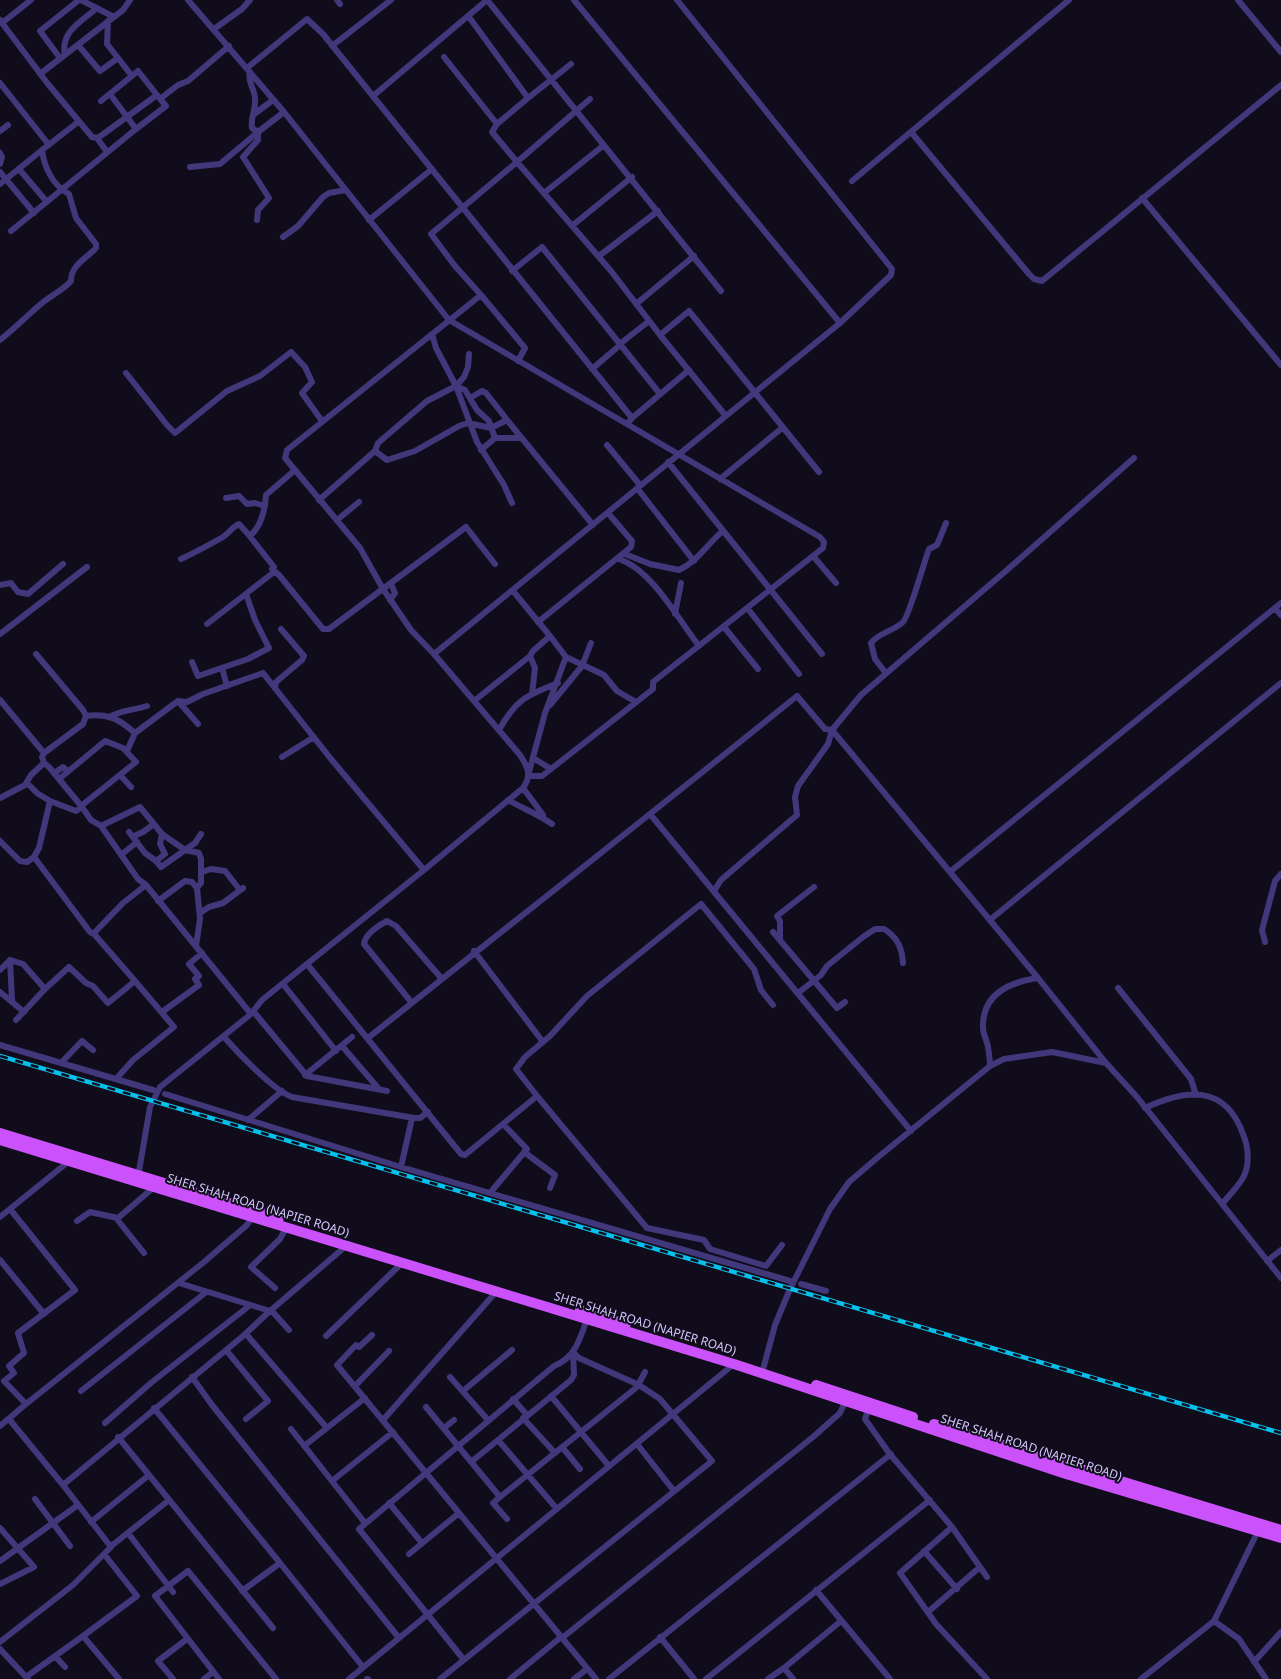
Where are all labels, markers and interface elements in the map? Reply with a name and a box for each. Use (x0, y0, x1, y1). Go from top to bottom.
street label: SHER SHAH ROAD (NAPIER ROAD) (165, 1171, 351, 1241)
street label: SHER SHAH ROAD (NAPIER ROAD) (552, 1289, 738, 1359)
street label: SHER SHAH ROAD (NAPIER ROAD) (939, 1412, 1123, 1484)

